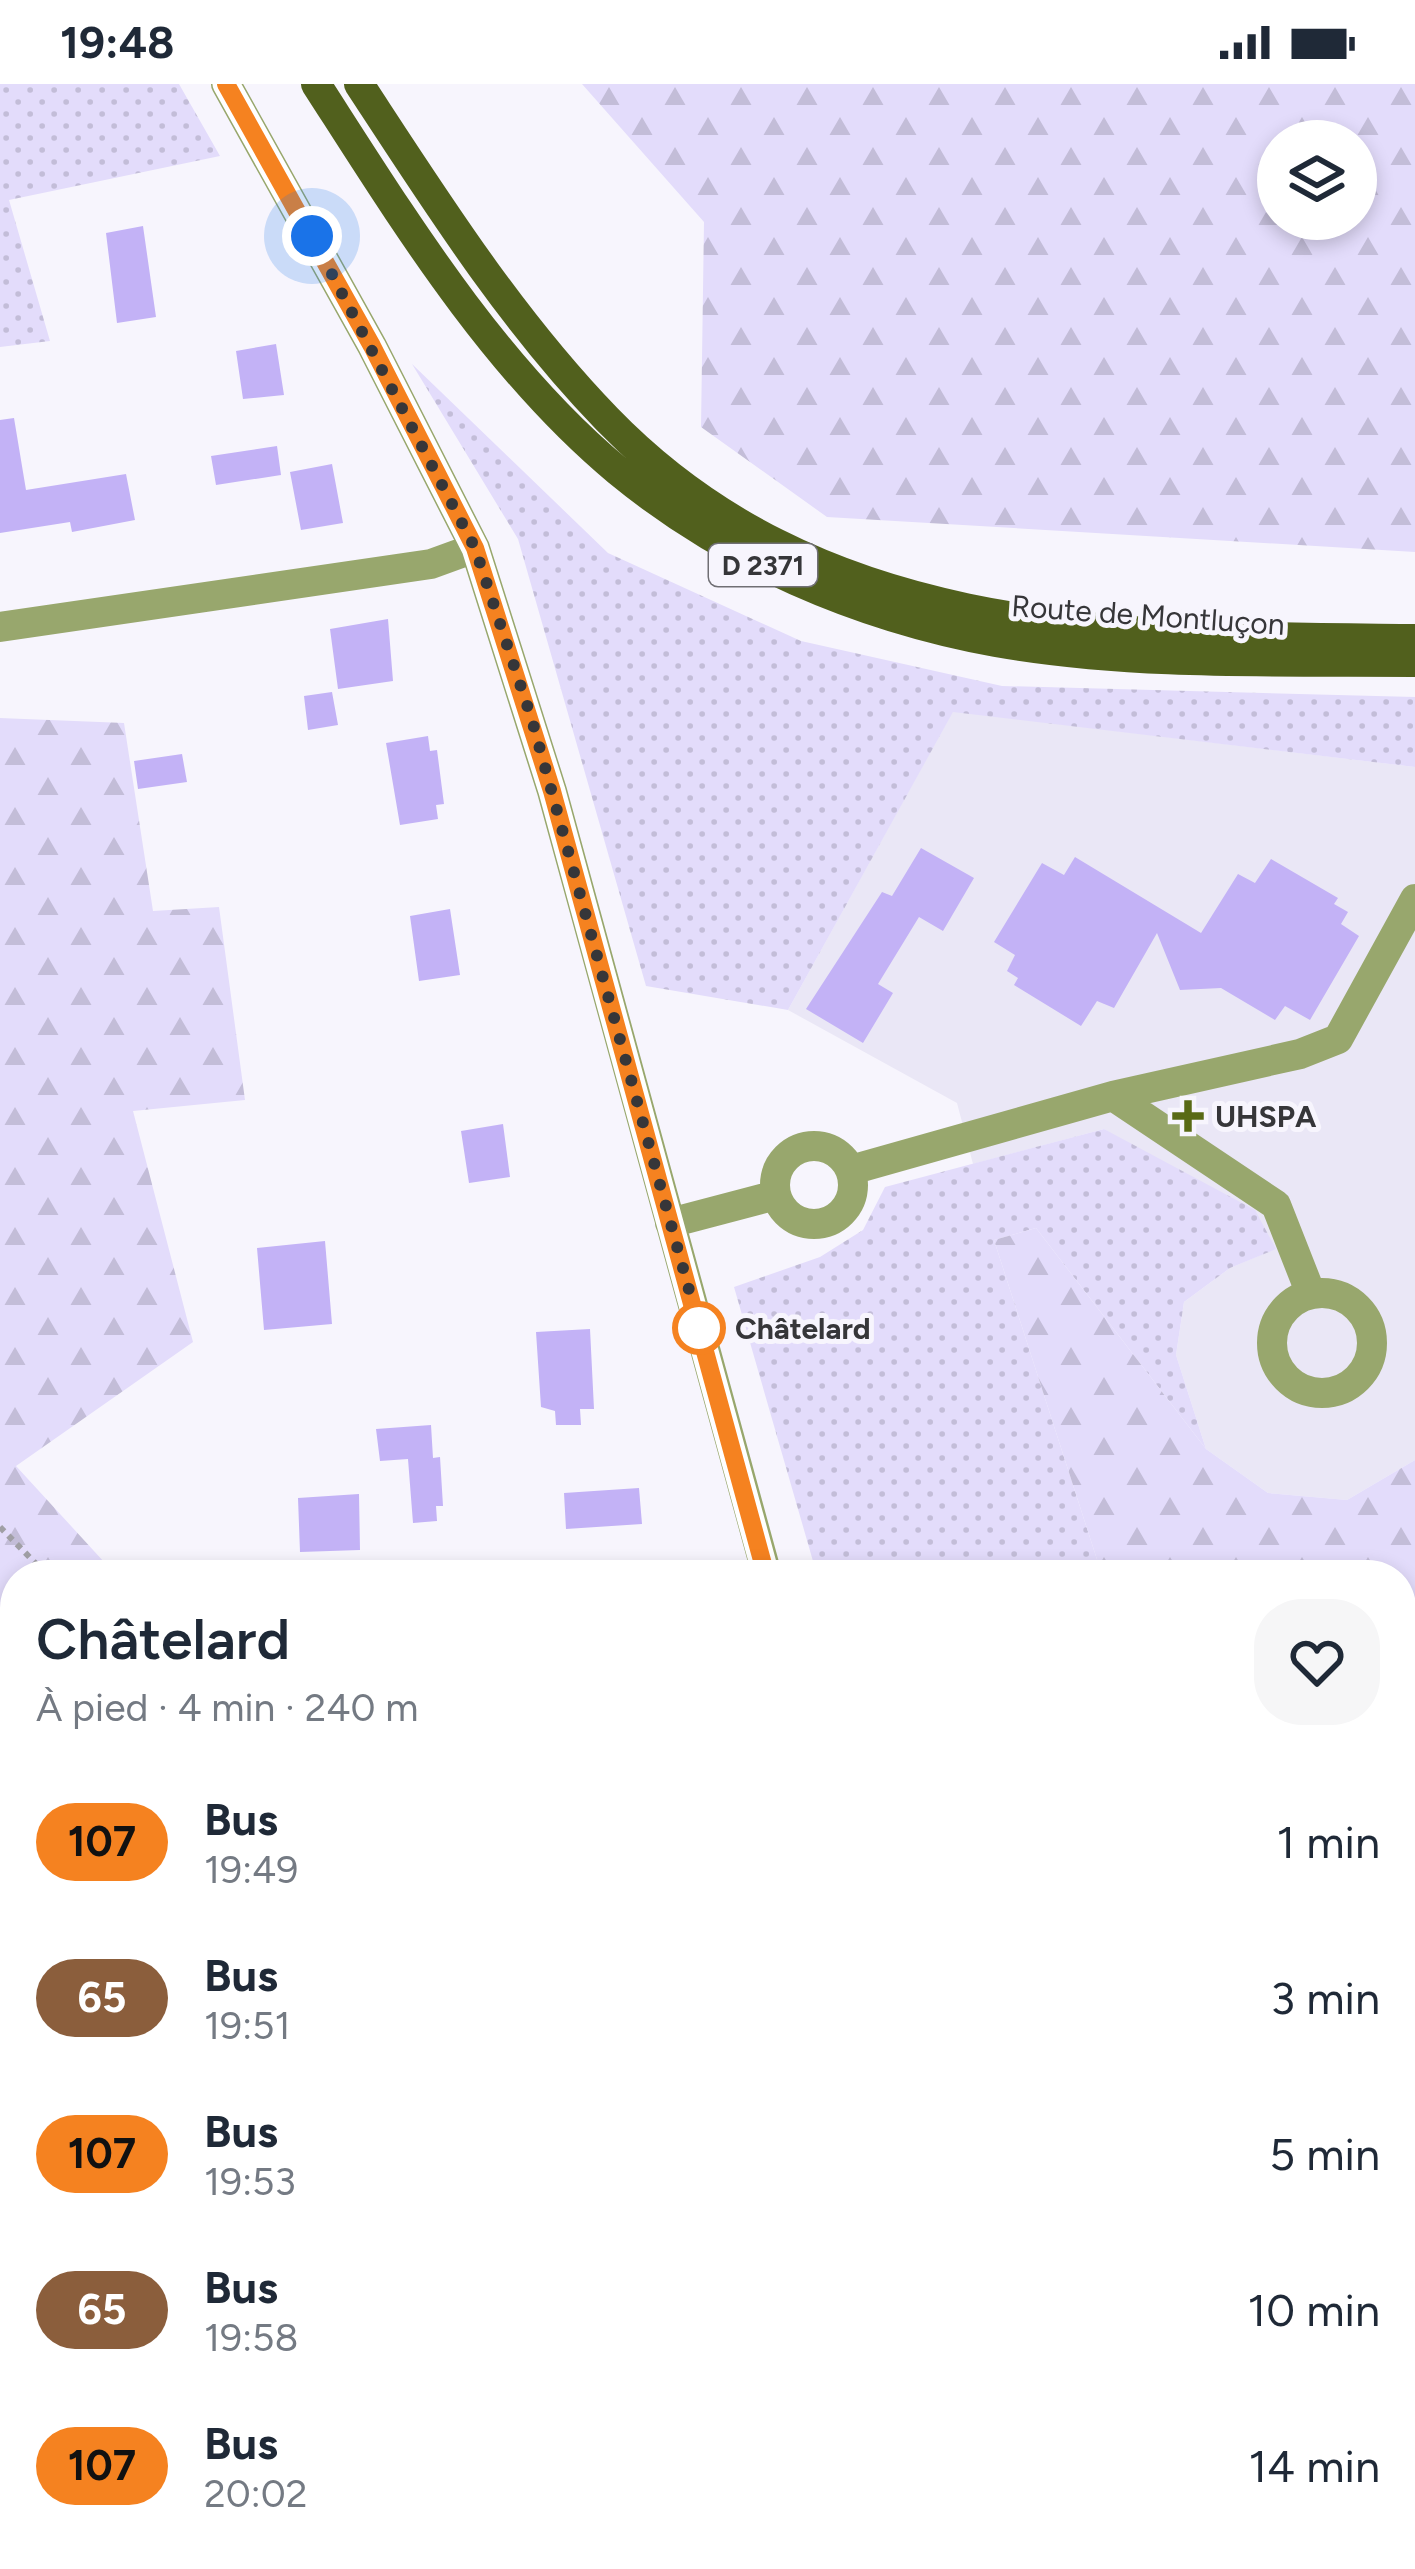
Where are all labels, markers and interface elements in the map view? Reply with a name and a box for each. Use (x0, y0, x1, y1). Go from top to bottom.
text: 19:48 (60, 15, 175, 69)
map controls (1257, 120, 1377, 240)
button: layers (1257, 120, 1377, 240)
your location (282, 206, 342, 266)
road number: D 2371 (709, 544, 817, 586)
street label: Route de Montluçon (1010, 587, 1286, 643)
place label: UHSPA (1215, 1098, 1317, 1135)
marker: UHSPA (1172, 1100, 1204, 1132)
marker: Châtelard (674, 1303, 724, 1353)
place label: Châtelard (735, 1310, 871, 1347)
button: heart (1254, 1599, 1380, 1725)
text: Châtelard (36, 1605, 290, 1673)
text: À pied · 4 min · 240 m (36, 1684, 418, 1731)
text: Bus (204, 1792, 278, 1846)
text: 1 min (1276, 1815, 1380, 1869)
text: 107 (68, 1816, 136, 1867)
text: 19:49 (204, 1846, 298, 1893)
text: Bus (204, 1948, 278, 2002)
text: 3 min (1271, 1971, 1380, 2025)
text: 65 (78, 1972, 126, 2023)
text: 19:51 (204, 2002, 291, 2049)
text: Bus (204, 2104, 278, 2158)
text: 5 min (1269, 2127, 1380, 2181)
text: 107 (68, 2128, 136, 2179)
text: 19:53 (204, 2158, 296, 2205)
text: Bus (204, 2260, 278, 2314)
text: 10 min (1248, 2283, 1380, 2337)
text: 65 (78, 2284, 126, 2335)
text: 19:58 (204, 2314, 298, 2361)
text: Bus (204, 2416, 278, 2470)
text: 14 min (1249, 2439, 1380, 2493)
text: 107 (68, 2440, 136, 2491)
text: 20:02 (204, 2470, 307, 2517)

